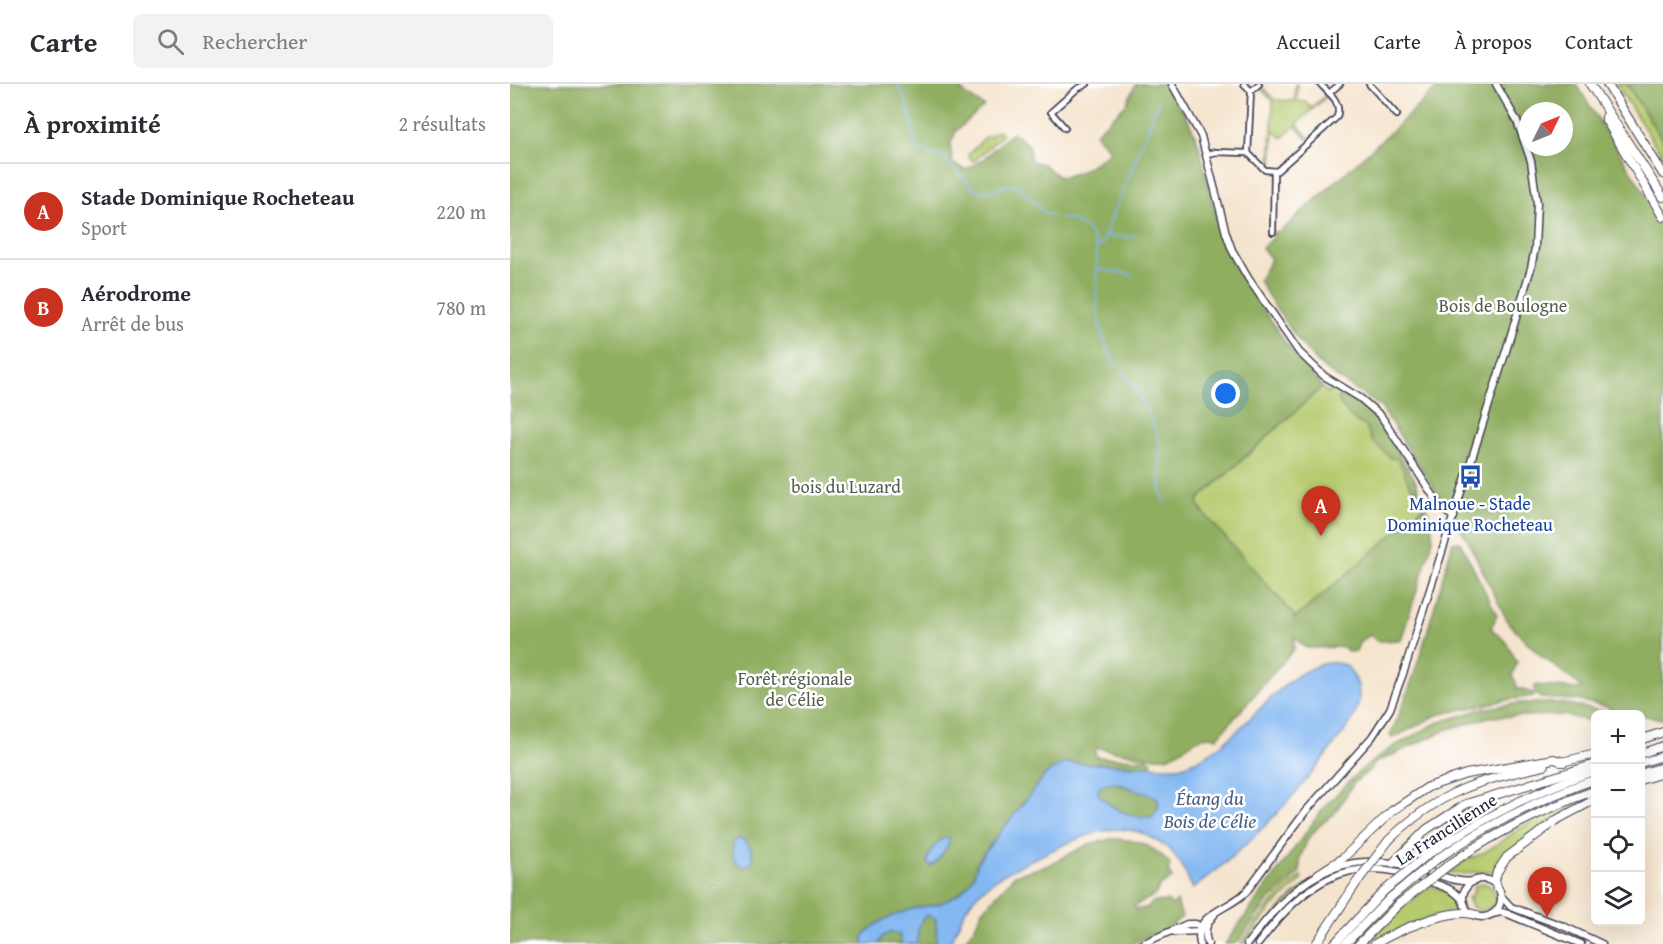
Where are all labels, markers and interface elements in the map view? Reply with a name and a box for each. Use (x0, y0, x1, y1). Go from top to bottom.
search box (133, 14, 553, 68)
text: Carte (30, 21, 97, 62)
icon: search (154, 25, 187, 58)
text: Rechercher (202, 25, 307, 57)
text: Accueil (1276, 26, 1341, 57)
text: Carte (1374, 26, 1421, 57)
text: À propos (1454, 26, 1532, 57)
text: Contact (1565, 26, 1633, 57)
north arrow (1519, 102, 1573, 156)
text: À proximité (24, 104, 161, 143)
text: 2 résultats (398, 109, 486, 138)
text: Stade Dominique Rocheteau (81, 181, 355, 213)
text: A (37, 197, 50, 226)
text: 220 m (436, 197, 486, 226)
text: Sport (81, 213, 127, 242)
text: Aérodrome (81, 277, 191, 309)
park label: Bois de Boulogne (1439, 292, 1567, 319)
text: B (37, 293, 50, 322)
text: 780 m (436, 293, 486, 322)
text: Arrêt de bus (81, 309, 184, 338)
your location (1211, 379, 1240, 408)
bus stop icon: Malnoue - Stade Dominique Rocheteau (1457, 464, 1483, 490)
park label: bois du Luzard (791, 473, 901, 500)
pin: A (1302, 486, 1340, 536)
place label: Malnoue - Stade Dominique Rocheteau (1387, 490, 1553, 538)
park label: Forêt régionale de Célie (738, 665, 852, 713)
map controls (1591, 710, 1645, 926)
button: + (1591, 710, 1645, 764)
button: − (1591, 764, 1645, 818)
water label: Étang du Bois de Célie (1163, 783, 1256, 835)
street label: La Francilienne (1390, 786, 1502, 872)
button: locate (1591, 818, 1645, 872)
pin: B (1528, 868, 1566, 917)
button: layers (1591, 872, 1645, 926)

